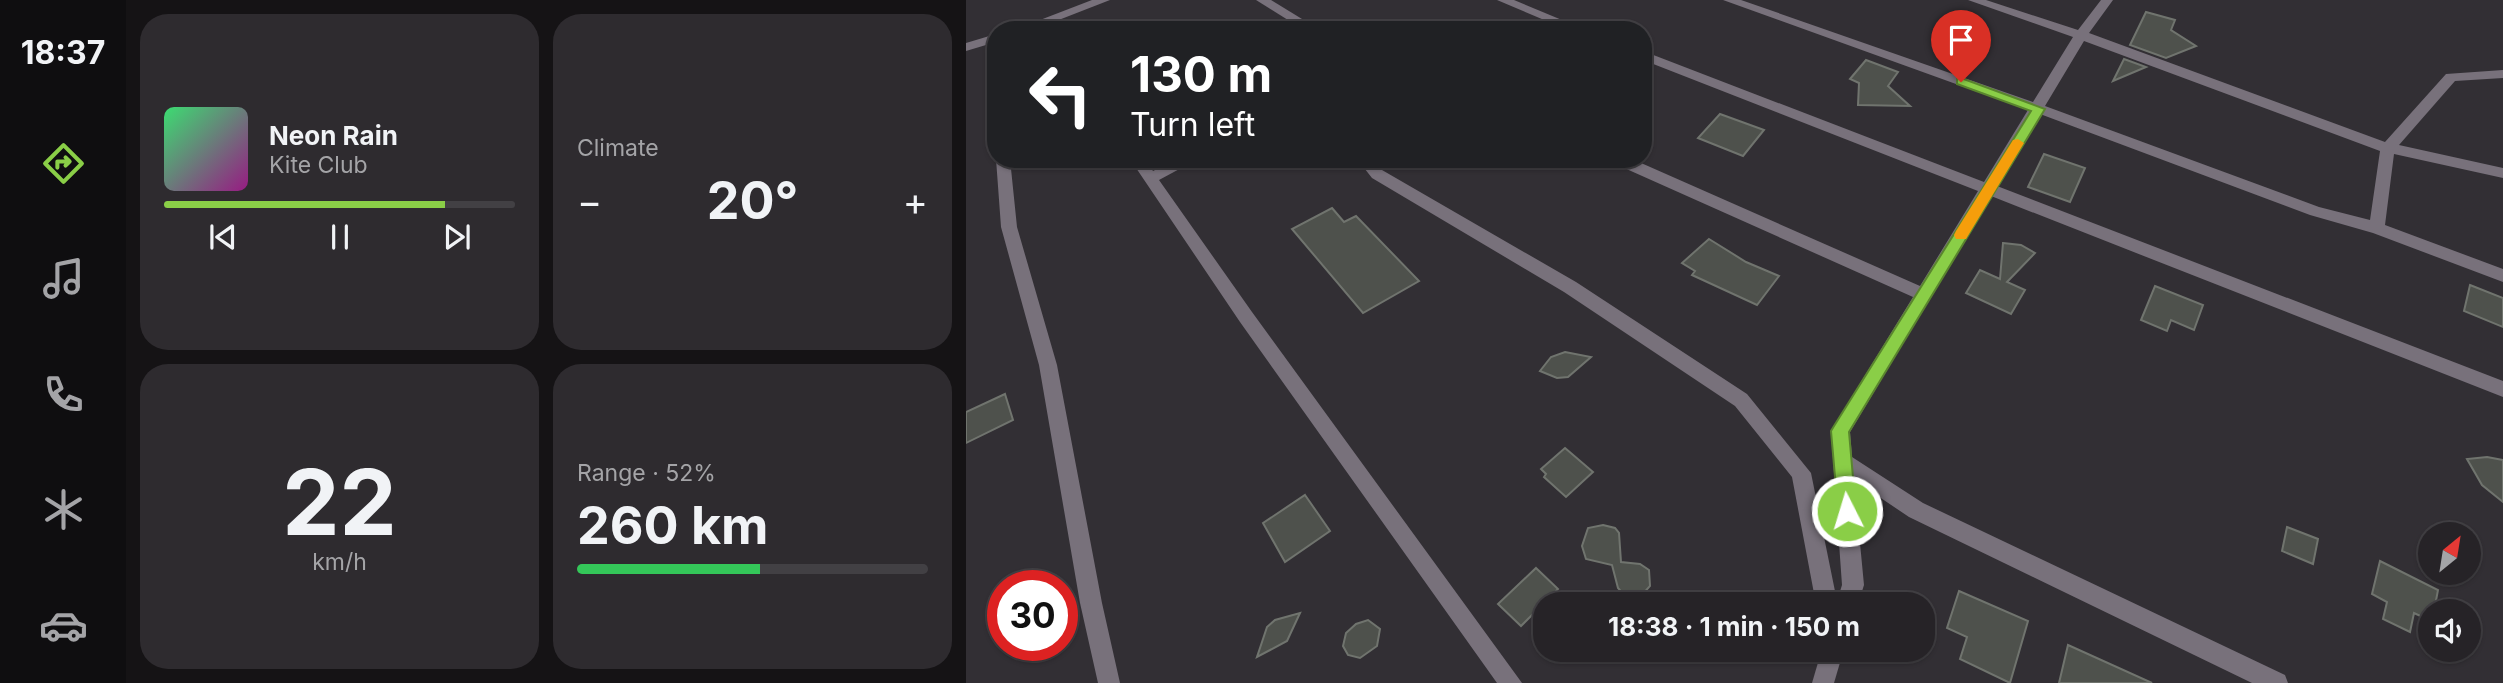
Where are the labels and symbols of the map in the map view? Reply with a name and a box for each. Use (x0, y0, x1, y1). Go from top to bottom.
pin (1931, 10, 1991, 82)
position arrow (1810, 474, 1884, 548)
north arrow (2418, 522, 2482, 584)
speed limit sign: 30 (987, 570, 1078, 661)

